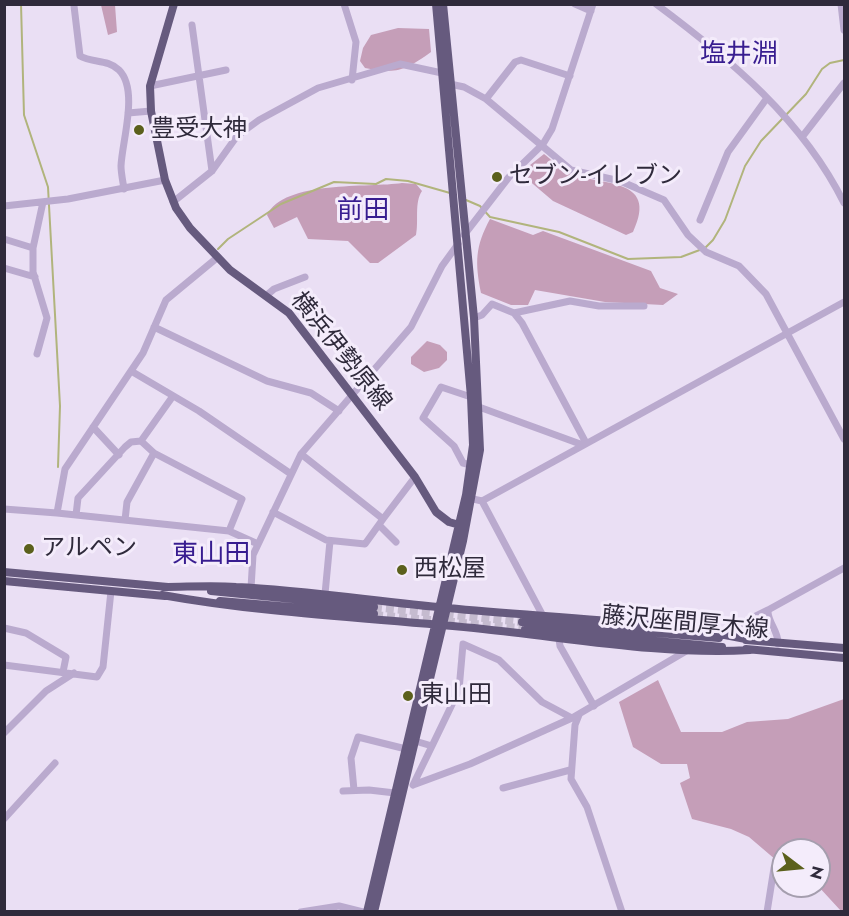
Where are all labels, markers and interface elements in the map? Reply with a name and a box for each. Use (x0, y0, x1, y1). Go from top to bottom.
district label: 塩井淵 (700, 40, 778, 72)
place label: 豊受大神 (151, 116, 247, 144)
marker: 豊受大神 (132, 123, 146, 137)
place label: セブン-イレブン (509, 163, 682, 191)
marker: セブン-イレブン (490, 170, 504, 184)
district label: 前田 (337, 196, 389, 228)
street label: 横浜伊勢原線 (283, 287, 397, 417)
place label: アルペン (41, 535, 137, 563)
district label: 東山田 (172, 540, 250, 572)
marker: アルペン (22, 542, 36, 556)
place label: 西松屋 (414, 556, 486, 584)
marker: 西松屋 (395, 563, 409, 577)
street label: 藤沢座間厚木線 (600, 602, 770, 646)
place label: 東山田 (420, 682, 492, 710)
marker: 東山田 (401, 689, 415, 703)
north arrow (771, 838, 831, 898)
text: N (804, 863, 830, 882)

